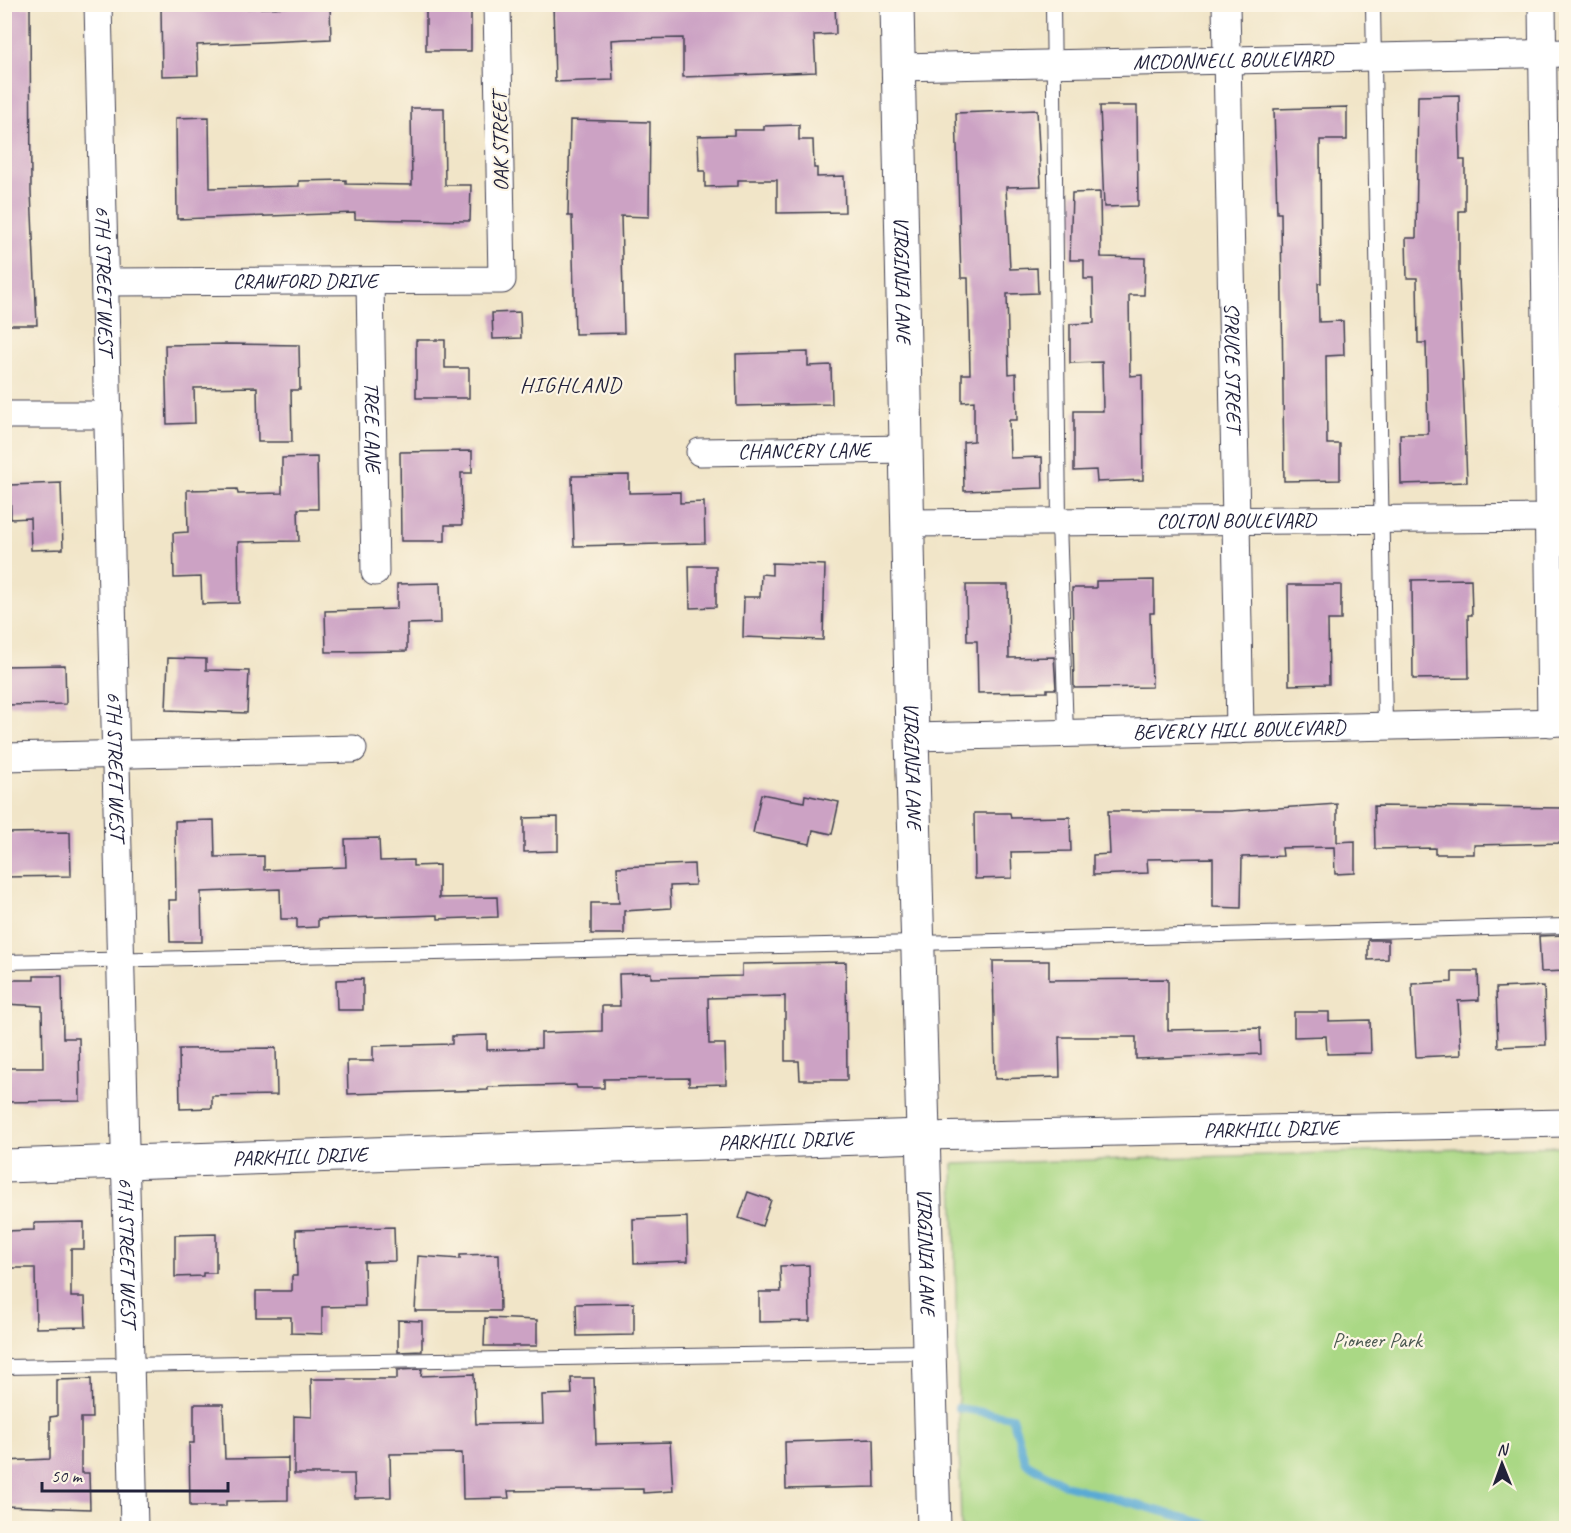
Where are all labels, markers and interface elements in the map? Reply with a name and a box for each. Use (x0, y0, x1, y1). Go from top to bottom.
street label: MCDONNELL BOULEVARD (1133, 45, 1335, 75)
street label: OAK STREET (486, 87, 514, 192)
street label: 6TH STREET WEST (90, 205, 119, 360)
street label: VIRGINIA LANE (888, 216, 917, 346)
street label: CRAWFORD DRIVE (233, 268, 380, 294)
street label: SPRUCE STREET (1219, 302, 1247, 437)
district label: HIGHLAND (520, 371, 623, 399)
street label: TREE LANE (359, 382, 386, 475)
street label: CHANCERY LANE (738, 437, 873, 464)
street label: COLTON BOULEVARD (1156, 507, 1318, 534)
street label: 6TH STREET WEST (101, 691, 131, 846)
street label: VIRGINIA LANE (898, 702, 928, 832)
street label: BEVERLY HILL BOULEVARD (1133, 714, 1347, 745)
street label: PARKHILL DRIVE (1203, 1115, 1341, 1143)
street label: PARKHILL DRIVE (718, 1125, 856, 1156)
street label: PARKHILL DRIVE (232, 1141, 370, 1172)
street label: 6TH STREET WEST (113, 1177, 142, 1332)
street label: VIRGINIA LANE (912, 1188, 941, 1318)
park label: Pioneer Park (1332, 1327, 1424, 1353)
north arrow (1472, 1434, 1532, 1494)
text: N (1497, 1440, 1510, 1460)
scale bar (42, 1455, 228, 1493)
text: 50 m (51, 1465, 84, 1487)

